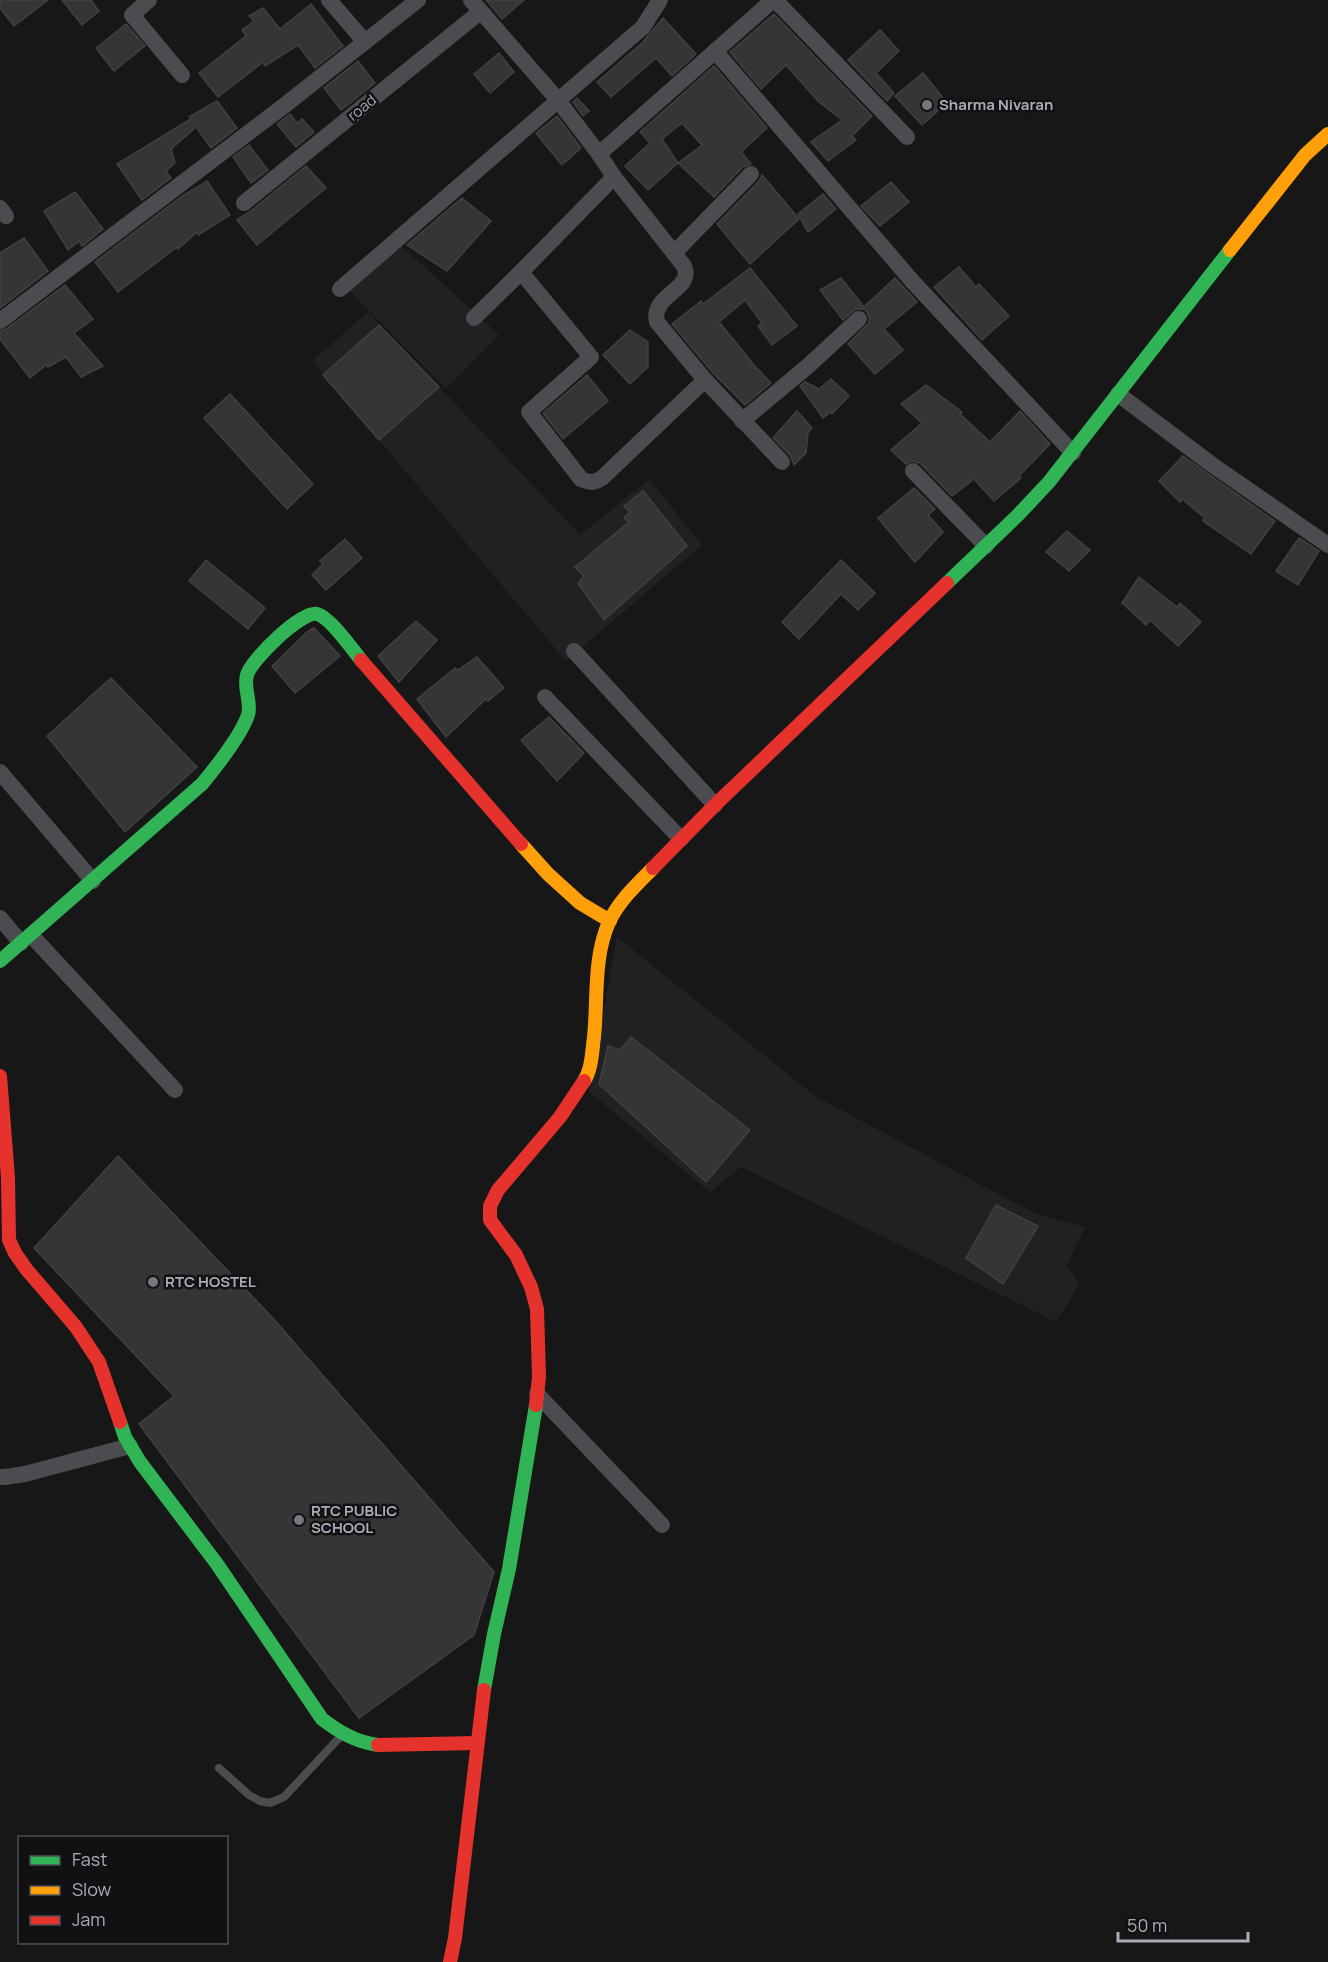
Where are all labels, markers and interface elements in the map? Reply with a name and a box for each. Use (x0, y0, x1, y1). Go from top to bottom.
street label: road (343, 90, 380, 126)
place label: Sharma Nivaran (939, 94, 1053, 115)
marker: Sharma Nivaran (920, 98, 934, 112)
place label: RTC HOSTEL (165, 1271, 256, 1292)
marker: RTC HOSTEL (146, 1275, 160, 1289)
place label: RTC PUBLIC SCHOOL (311, 1500, 397, 1538)
marker: RTC PUBLIC SCHOOL (292, 1513, 306, 1527)
legend (18, 1836, 228, 1944)
text: Fast (72, 1847, 107, 1871)
text: Slow (72, 1877, 112, 1901)
scale bar (1118, 1905, 1248, 1943)
text: Jam (72, 1907, 106, 1931)
text: 50 m (1127, 1913, 1167, 1937)

